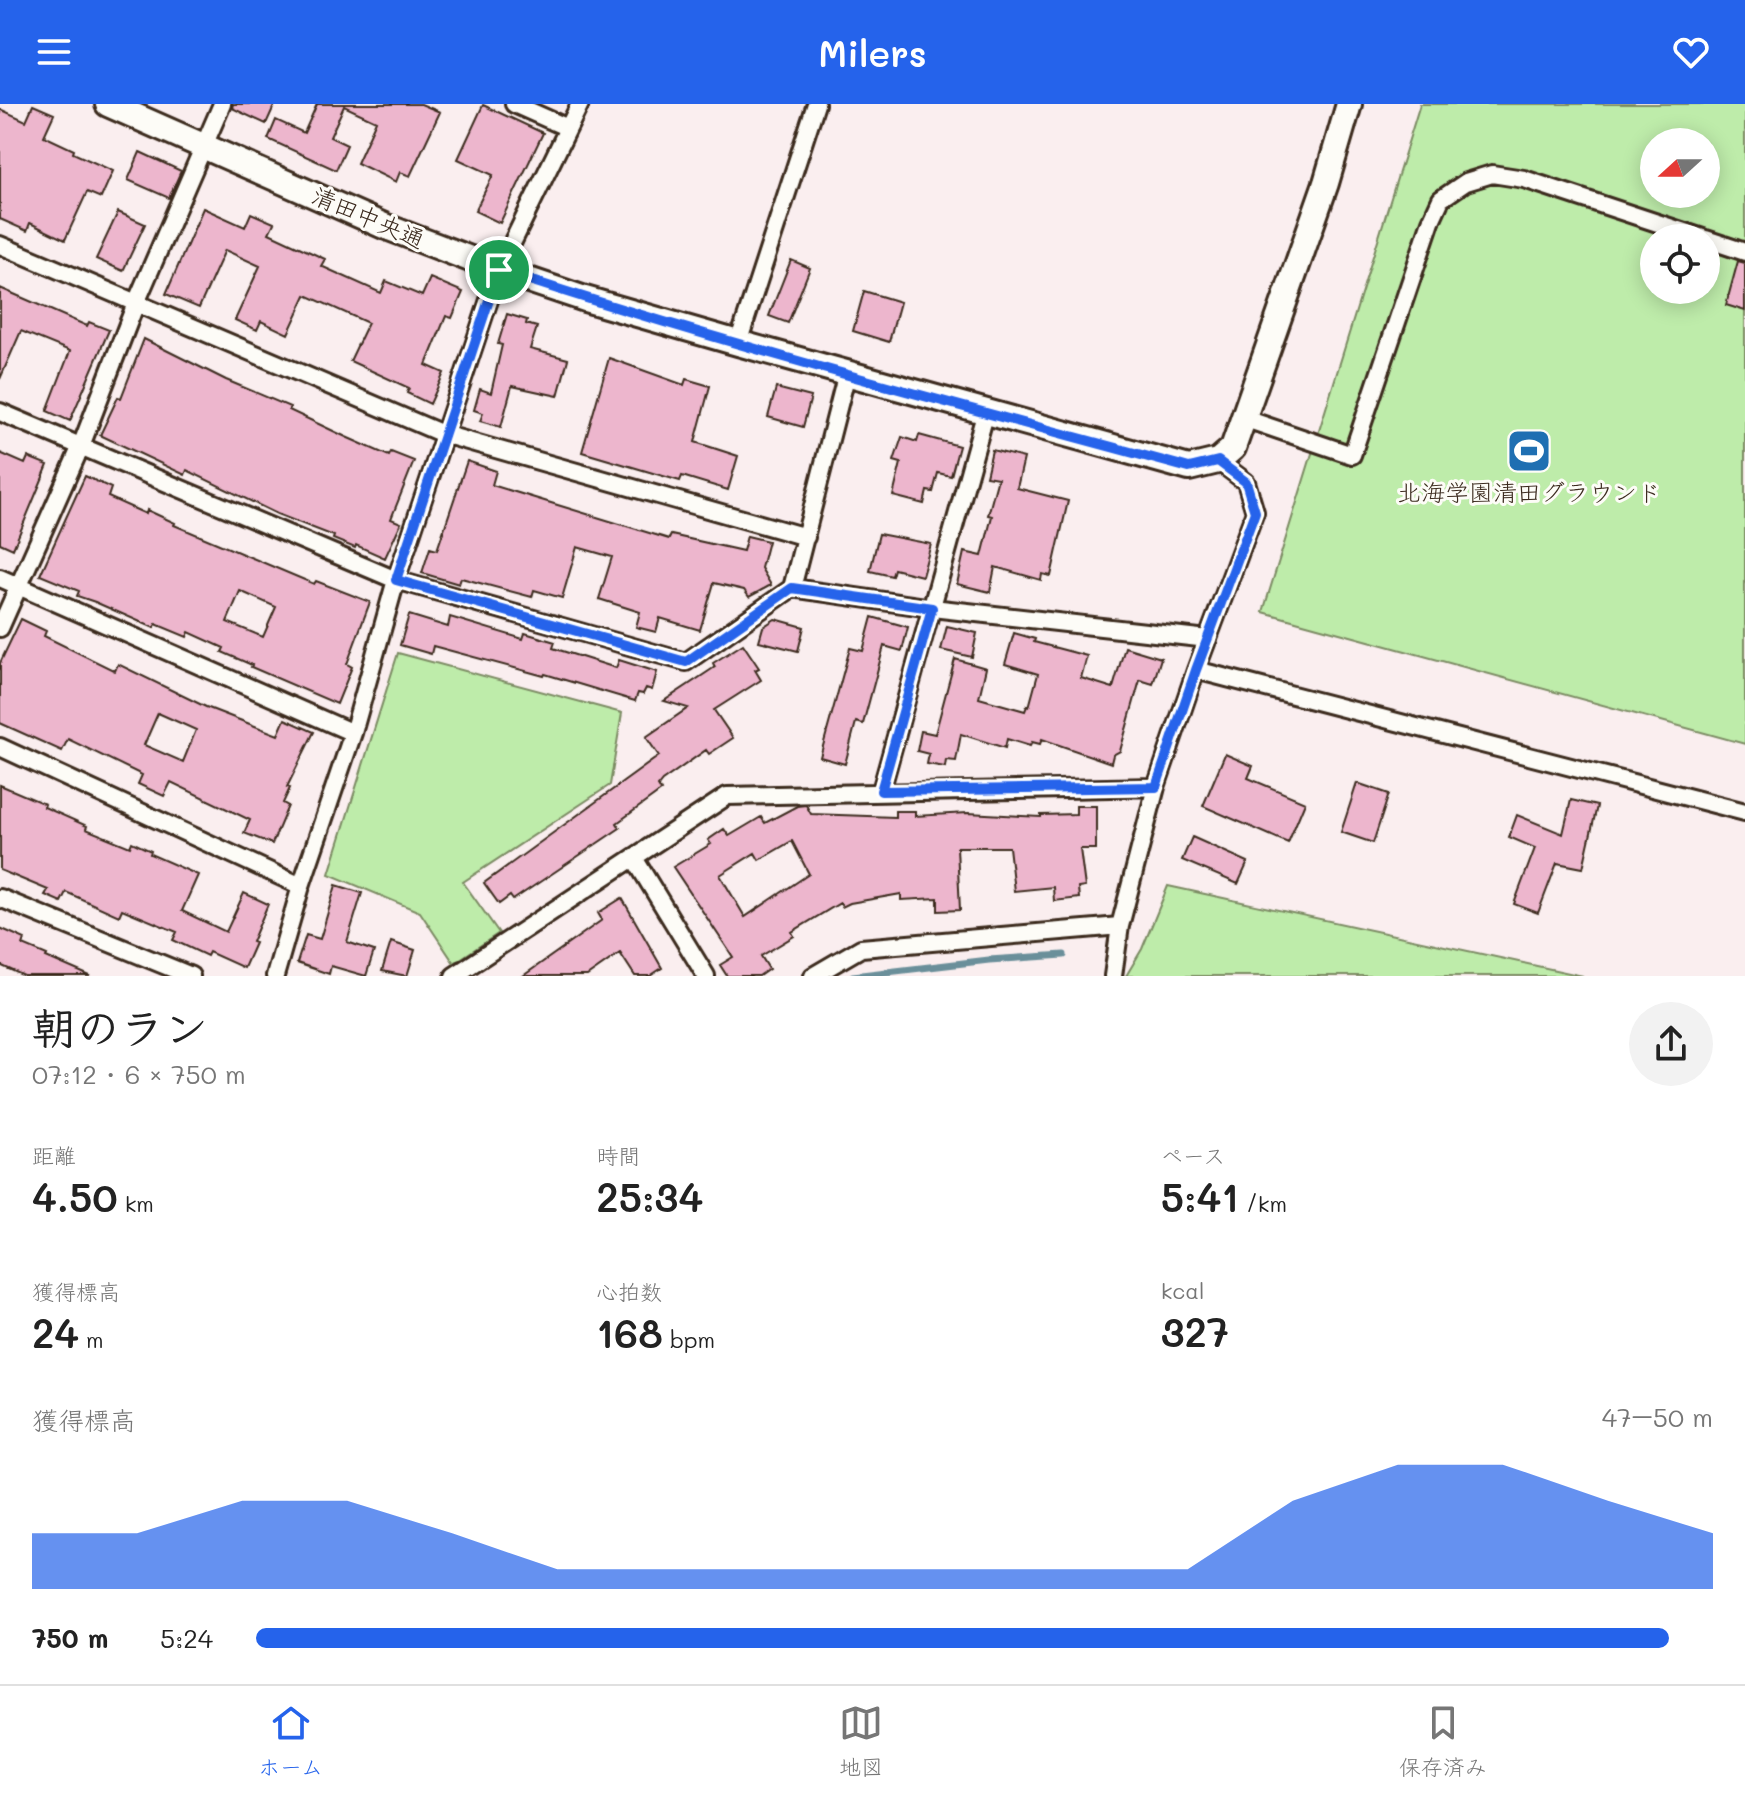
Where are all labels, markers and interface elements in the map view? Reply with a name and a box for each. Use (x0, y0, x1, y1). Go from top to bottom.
text: Milers (818, 29, 927, 76)
icon: menu (32, 30, 76, 74)
icon: heart (1669, 30, 1713, 74)
north arrow (1640, 128, 1720, 208)
map controls (1640, 128, 1720, 304)
street label: 清田中央通 (307, 179, 430, 254)
button: locate (1640, 224, 1720, 304)
pin (465, 236, 533, 304)
icon: arrive (477, 248, 521, 292)
sports icon: 北海学園清田グラウンド (1505, 427, 1553, 475)
place label: 北海学園清田グラウンド (1397, 476, 1661, 507)
text: 朝のラン (32, 998, 208, 1055)
button: share (1629, 1002, 1713, 1086)
text: 07:12 · 6 × 750 m (32, 1057, 246, 1091)
text: 距離 (32, 1141, 76, 1170)
text: 時間 (596, 1141, 640, 1170)
text: ペース (1161, 1141, 1225, 1170)
text: 4.50 (32, 1170, 118, 1222)
text: 25:34 (596, 1170, 703, 1222)
text: 5:41 (1161, 1170, 1239, 1222)
text: km (118, 1189, 154, 1218)
text: /km (1239, 1189, 1287, 1218)
text: kcal (1161, 1276, 1205, 1305)
text: 獲得標高 (32, 1277, 120, 1306)
text: 心拍数 (596, 1277, 662, 1306)
text: 327 (1161, 1305, 1229, 1357)
text: 24 (32, 1306, 79, 1358)
text: 168 (596, 1306, 663, 1358)
text: m (79, 1325, 104, 1354)
text: bpm (663, 1325, 715, 1354)
text: 47–50 m (1602, 1400, 1713, 1434)
text: 獲得標高 (32, 1403, 136, 1437)
text: 750 m (32, 1621, 108, 1655)
text: 5:24 (160, 1621, 213, 1655)
tab: ホーム (258, 1701, 323, 1781)
tab: 地図 (839, 1701, 883, 1781)
tab: 保存済み (1399, 1701, 1487, 1781)

